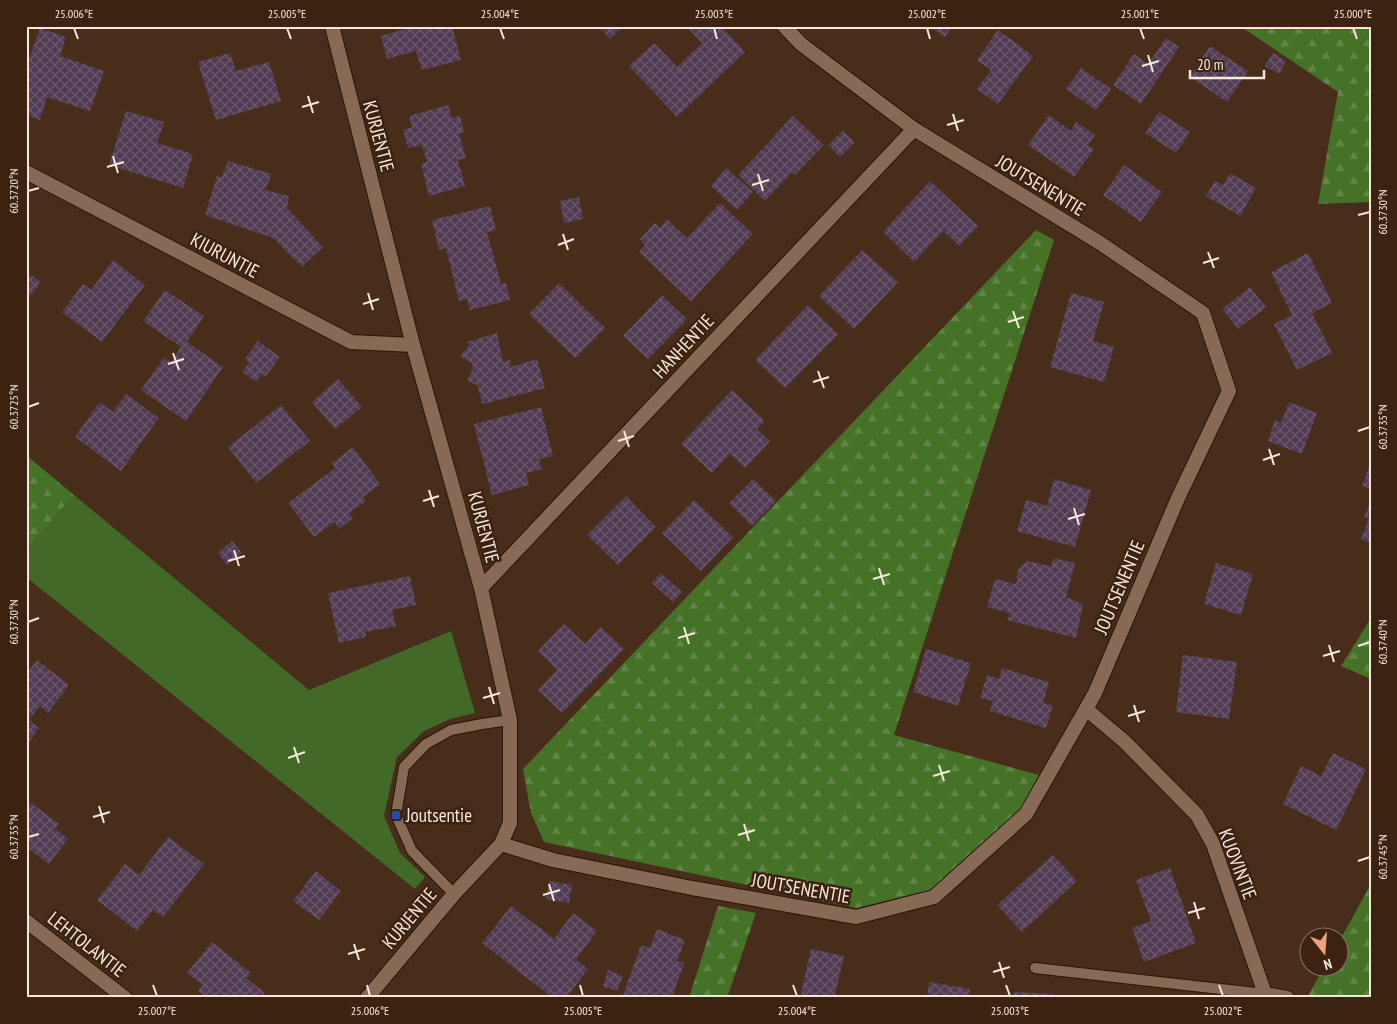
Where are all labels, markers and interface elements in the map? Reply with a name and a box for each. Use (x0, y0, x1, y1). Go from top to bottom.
text: 25.006°E (55, 6, 93, 21)
text: 25.005°E (268, 6, 306, 21)
text: 25.004°E (481, 6, 519, 21)
text: 25.003°E (695, 6, 733, 21)
text: 25.002°E (908, 6, 946, 21)
text: 25.001°E (1121, 6, 1159, 21)
text: 25.000°E (1334, 6, 1372, 21)
scale bar (1190, 48, 1263, 80)
text: 20 m (1197, 55, 1223, 74)
street label: KURJENTIE (358, 98, 400, 174)
street label: JOUTSENENTIE (991, 149, 1090, 221)
text: 60.3720°N (6, 168, 21, 214)
text: 60.3730°N (1375, 189, 1390, 235)
street label: KIURUNTIE (187, 227, 263, 283)
street label: HANHENTIE (647, 309, 719, 383)
text: 60.3725°N (6, 384, 21, 430)
text: 60.3735°N (1375, 404, 1390, 450)
street label: KURJENTIE (463, 489, 505, 565)
street label: JOUTSENENTIE (1088, 537, 1149, 638)
text: 60.3730°N (6, 599, 21, 645)
text: 60.3740°N (1375, 619, 1390, 665)
place label: Joutsentie (405, 803, 472, 827)
marker: Joutsentie (390, 809, 402, 821)
text: 60.3735°N (6, 814, 21, 860)
street label: KUOVINTIE (1214, 825, 1262, 903)
text: 60.3745°N (1375, 834, 1390, 880)
street label: JOUTSENENTIE (749, 867, 852, 908)
street label: KURJENTIE (377, 883, 441, 953)
street label: LEHTOLANTIE (43, 906, 131, 982)
north arrow (1300, 926, 1350, 976)
text: N (1322, 955, 1334, 974)
text: 25.007°E (138, 1003, 176, 1018)
text: 25.006°E (351, 1003, 389, 1018)
text: 25.005°E (564, 1003, 602, 1018)
text: 25.004°E (778, 1003, 816, 1018)
text: 25.003°E (991, 1003, 1029, 1018)
text: 25.002°E (1204, 1003, 1242, 1018)

